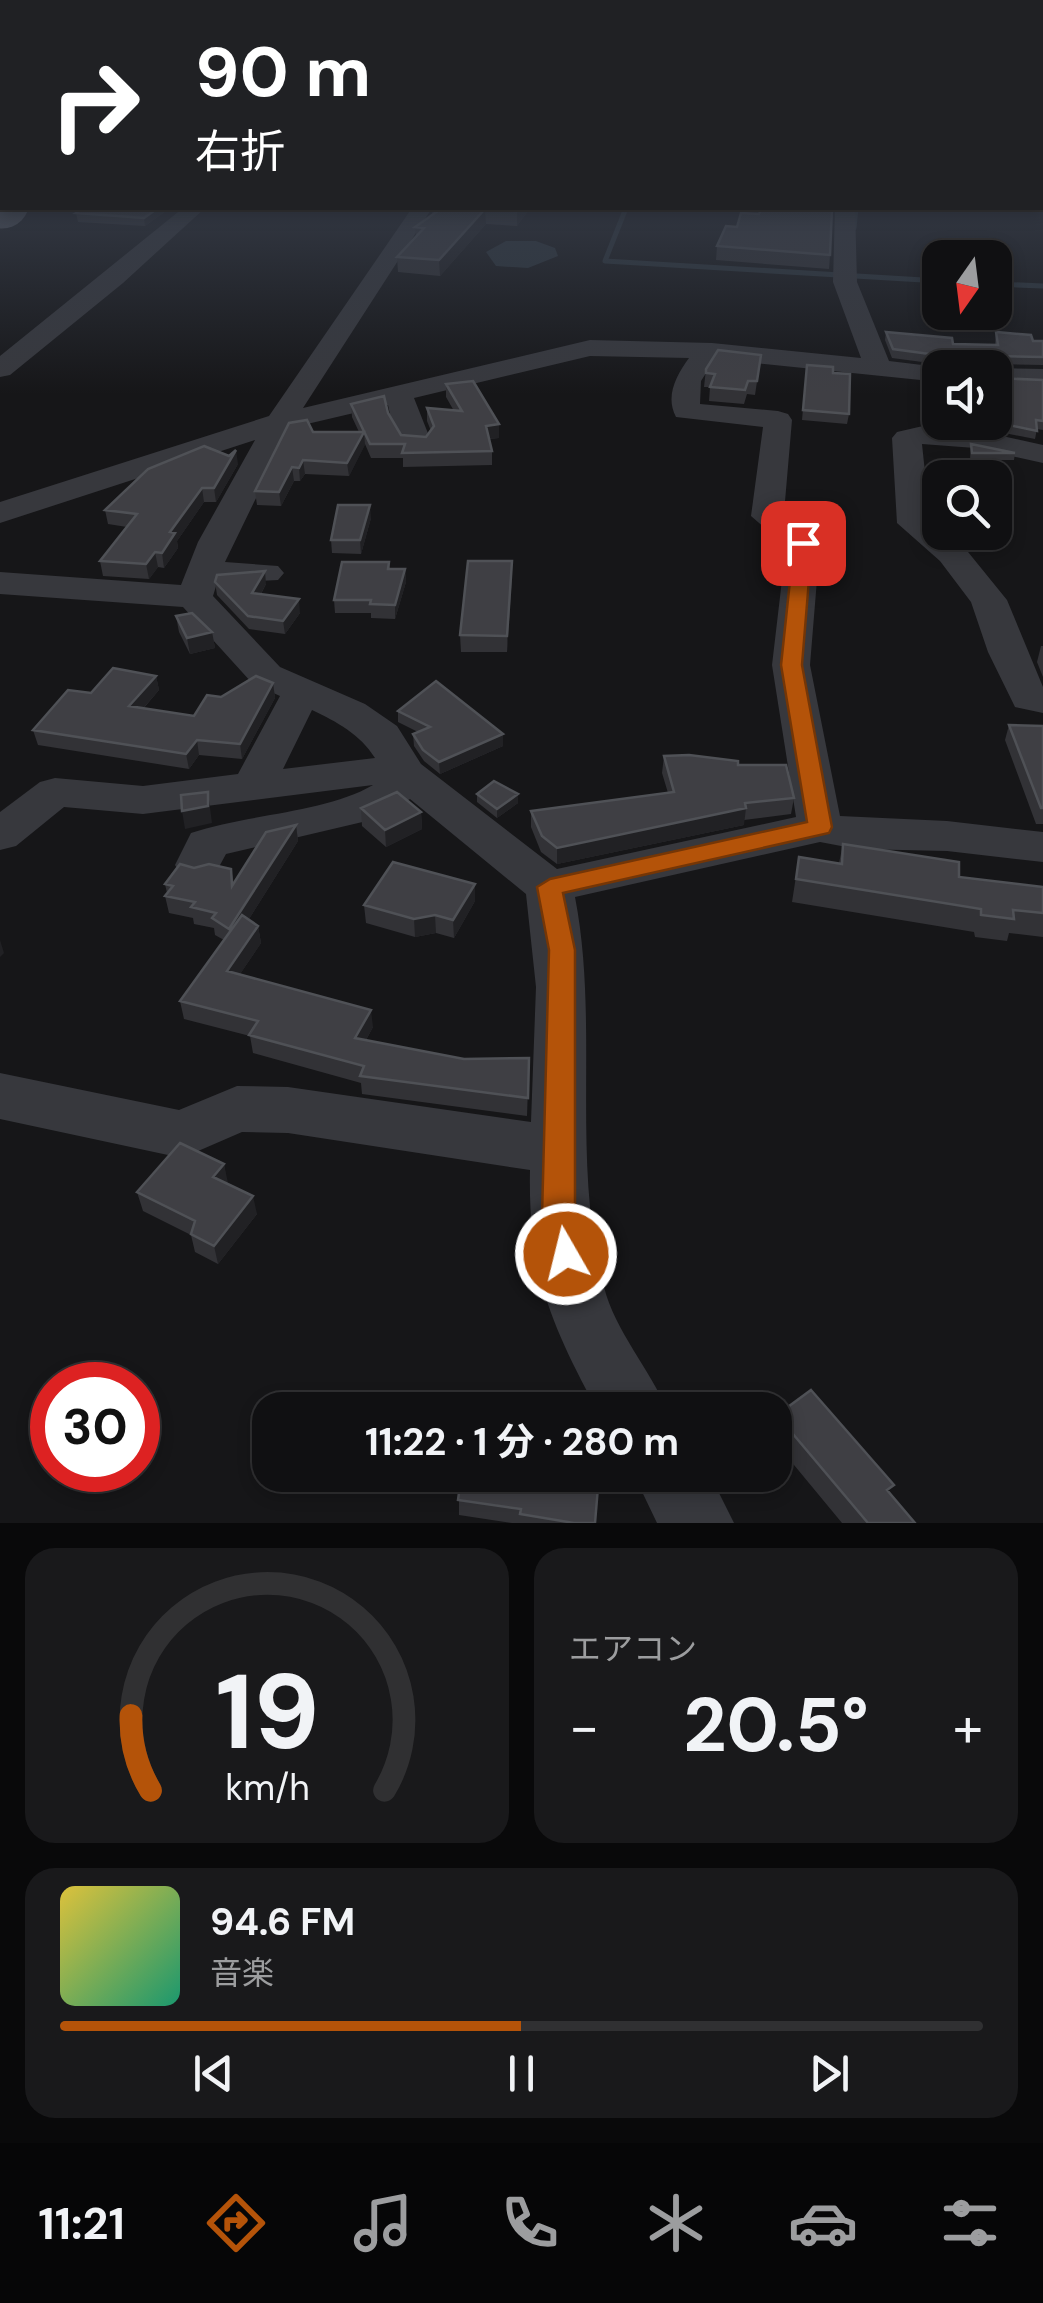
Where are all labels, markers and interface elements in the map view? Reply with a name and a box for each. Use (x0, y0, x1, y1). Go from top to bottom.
text: 90 m (195, 27, 371, 118)
icon: right (30, 40, 160, 170)
text: 右折 (195, 122, 285, 181)
north arrow (922, 240, 1012, 330)
map controls (922, 240, 1012, 550)
button: sound (922, 350, 1012, 440)
button: search (922, 460, 1012, 550)
pin (761, 501, 846, 586)
icon: arrive (776, 516, 831, 571)
position arrow (514, 1202, 618, 1306)
speed limit sign: 30 (30, 1362, 160, 1492)
text: 11:22 · 1 分 · 280 m (365, 1417, 679, 1467)
text: エアコン (569, 1628, 697, 1670)
text: 19 (215, 1645, 319, 1780)
text: 20.5° (683, 1677, 869, 1774)
text: − (569, 1691, 599, 1763)
text: + (953, 1691, 983, 1763)
text: km/h (225, 1765, 309, 1811)
text: 94.6 FM (210, 1897, 355, 1947)
text: 音楽 (210, 1952, 274, 1994)
icon: previous (186, 2046, 241, 2101)
icon: pause (494, 2046, 549, 2101)
icon: next (802, 2046, 857, 2101)
icon: directions (201, 2188, 271, 2258)
icon: music (348, 2188, 418, 2258)
icon: phone (495, 2188, 565, 2258)
icon: climate (641, 2188, 711, 2258)
icon: car (788, 2188, 858, 2258)
icon: filters (935, 2188, 1005, 2258)
text: 11:21 (38, 2194, 125, 2253)

